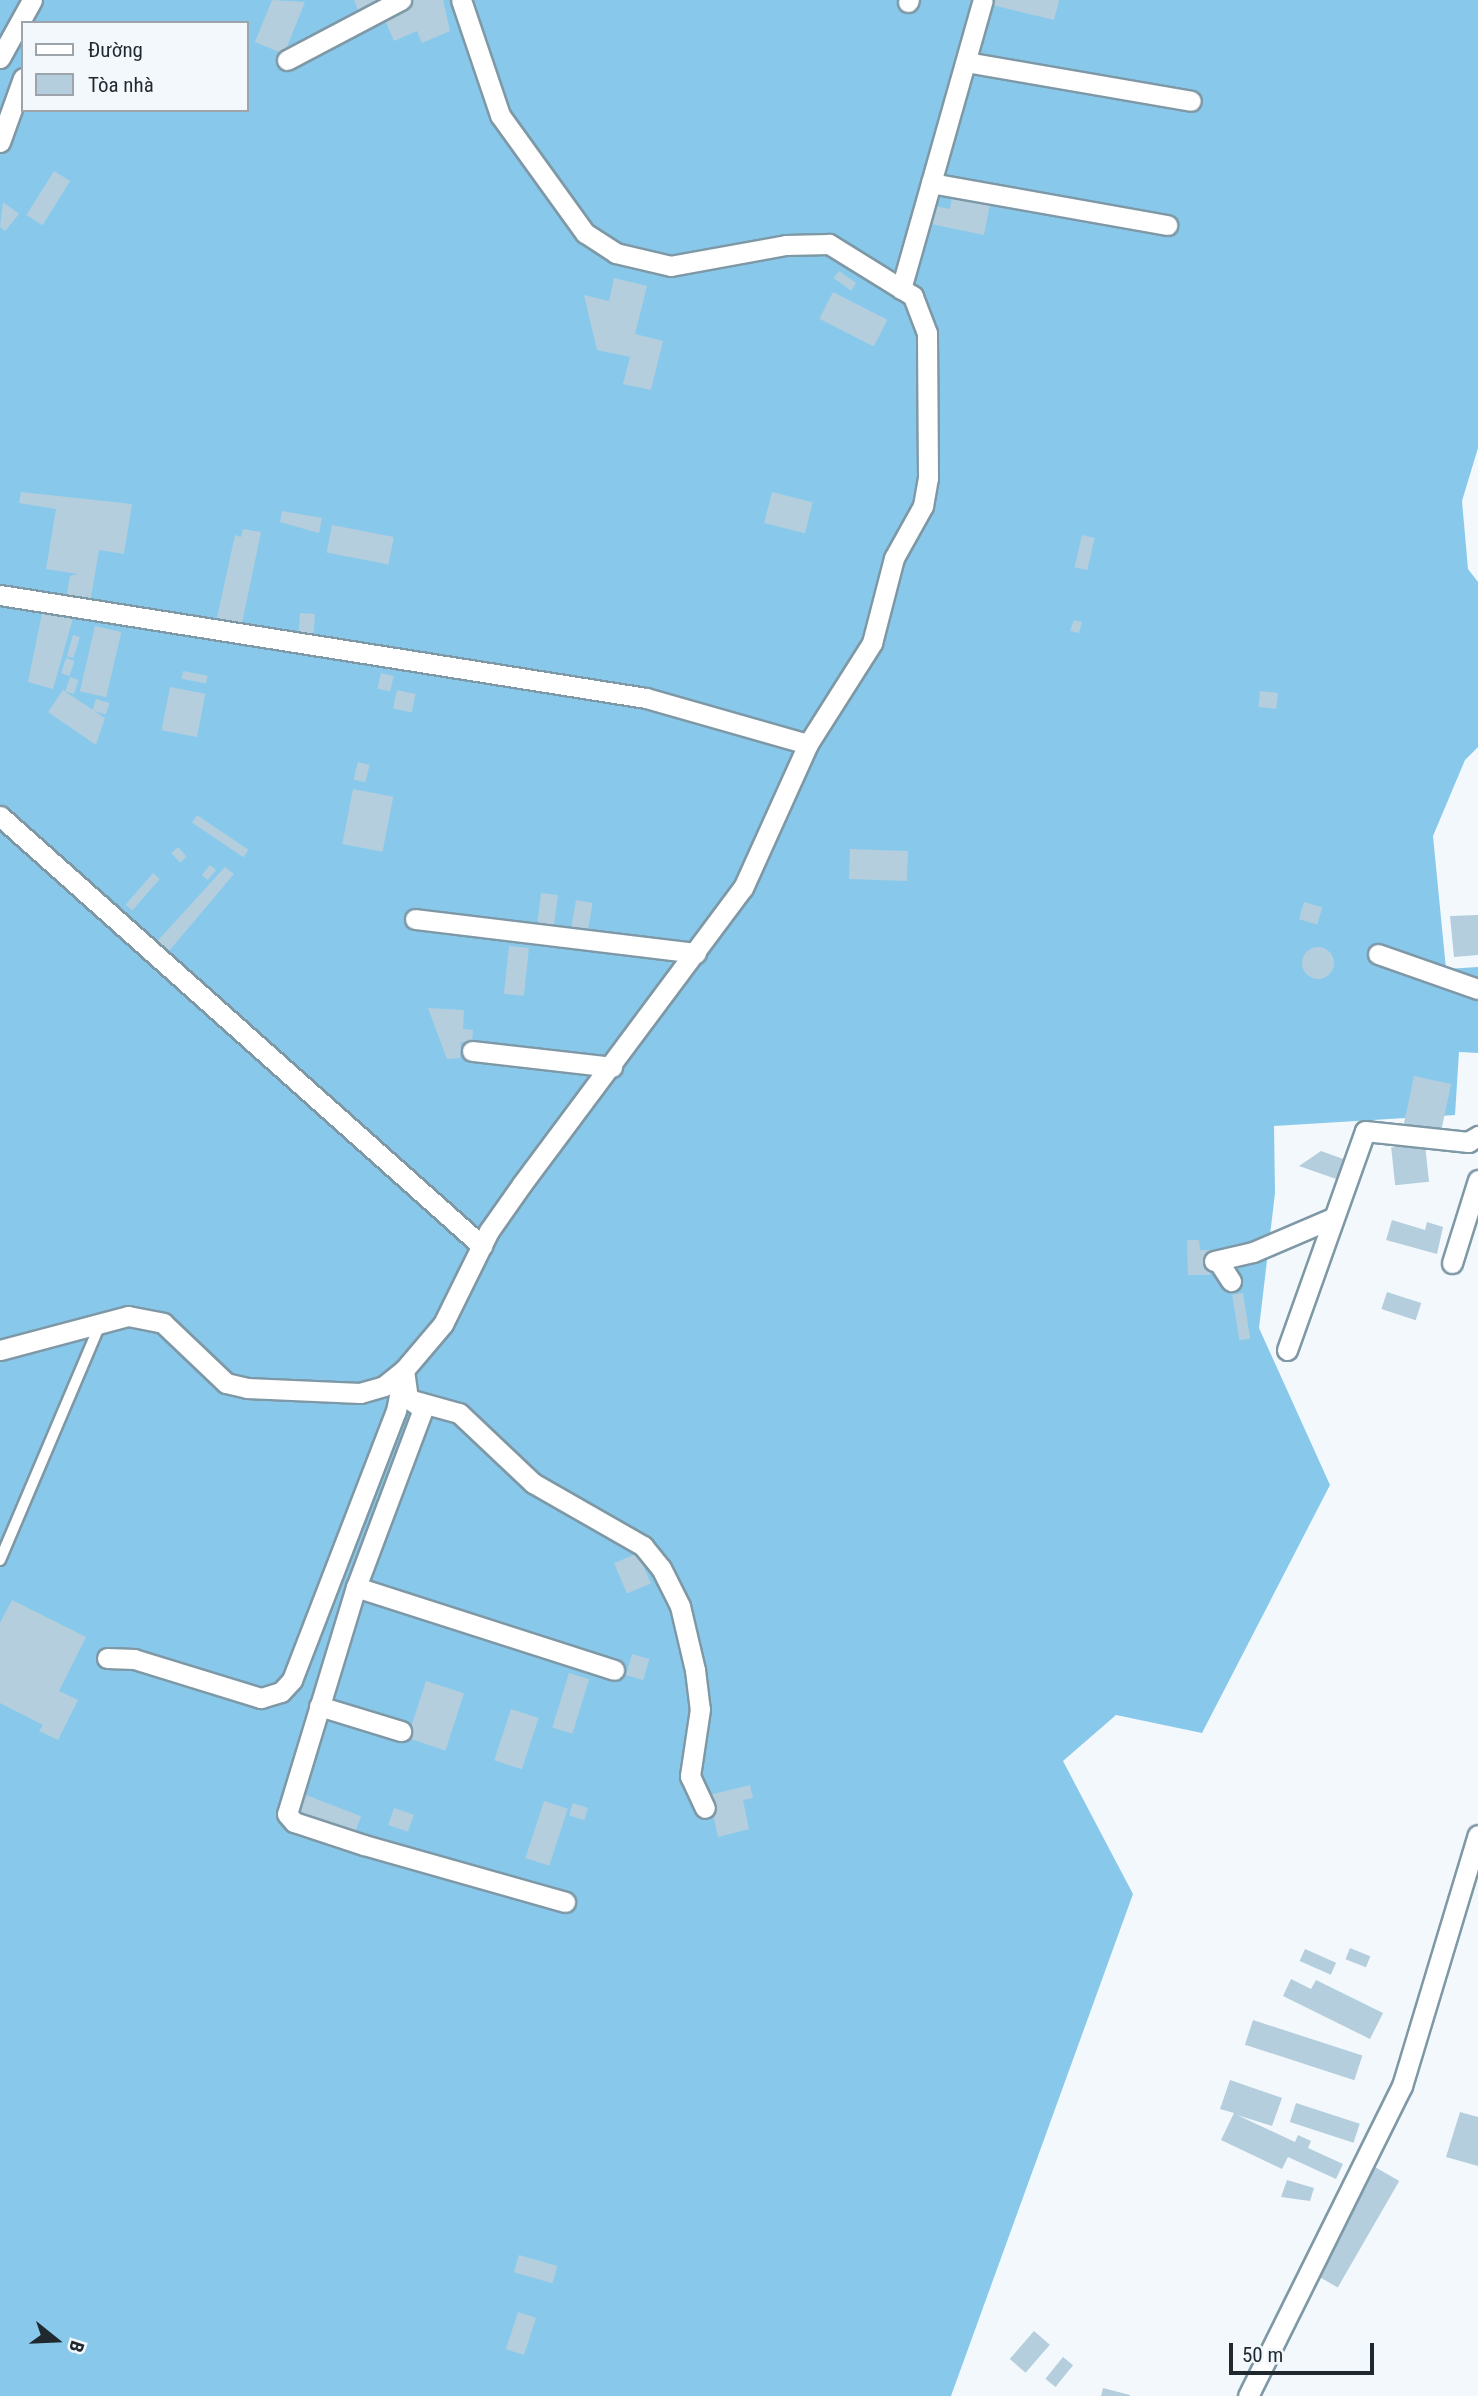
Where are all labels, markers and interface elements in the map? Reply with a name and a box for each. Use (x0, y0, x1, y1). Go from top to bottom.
legend (21, 21, 248, 112)
text: Đường (88, 38, 143, 62)
text: Tòa nhà (88, 73, 154, 97)
north arrow (21, 2305, 91, 2375)
scale bar (1233, 2330, 1378, 2374)
text: B (64, 2338, 89, 2355)
text: 50 m (1242, 2343, 1283, 2367)

